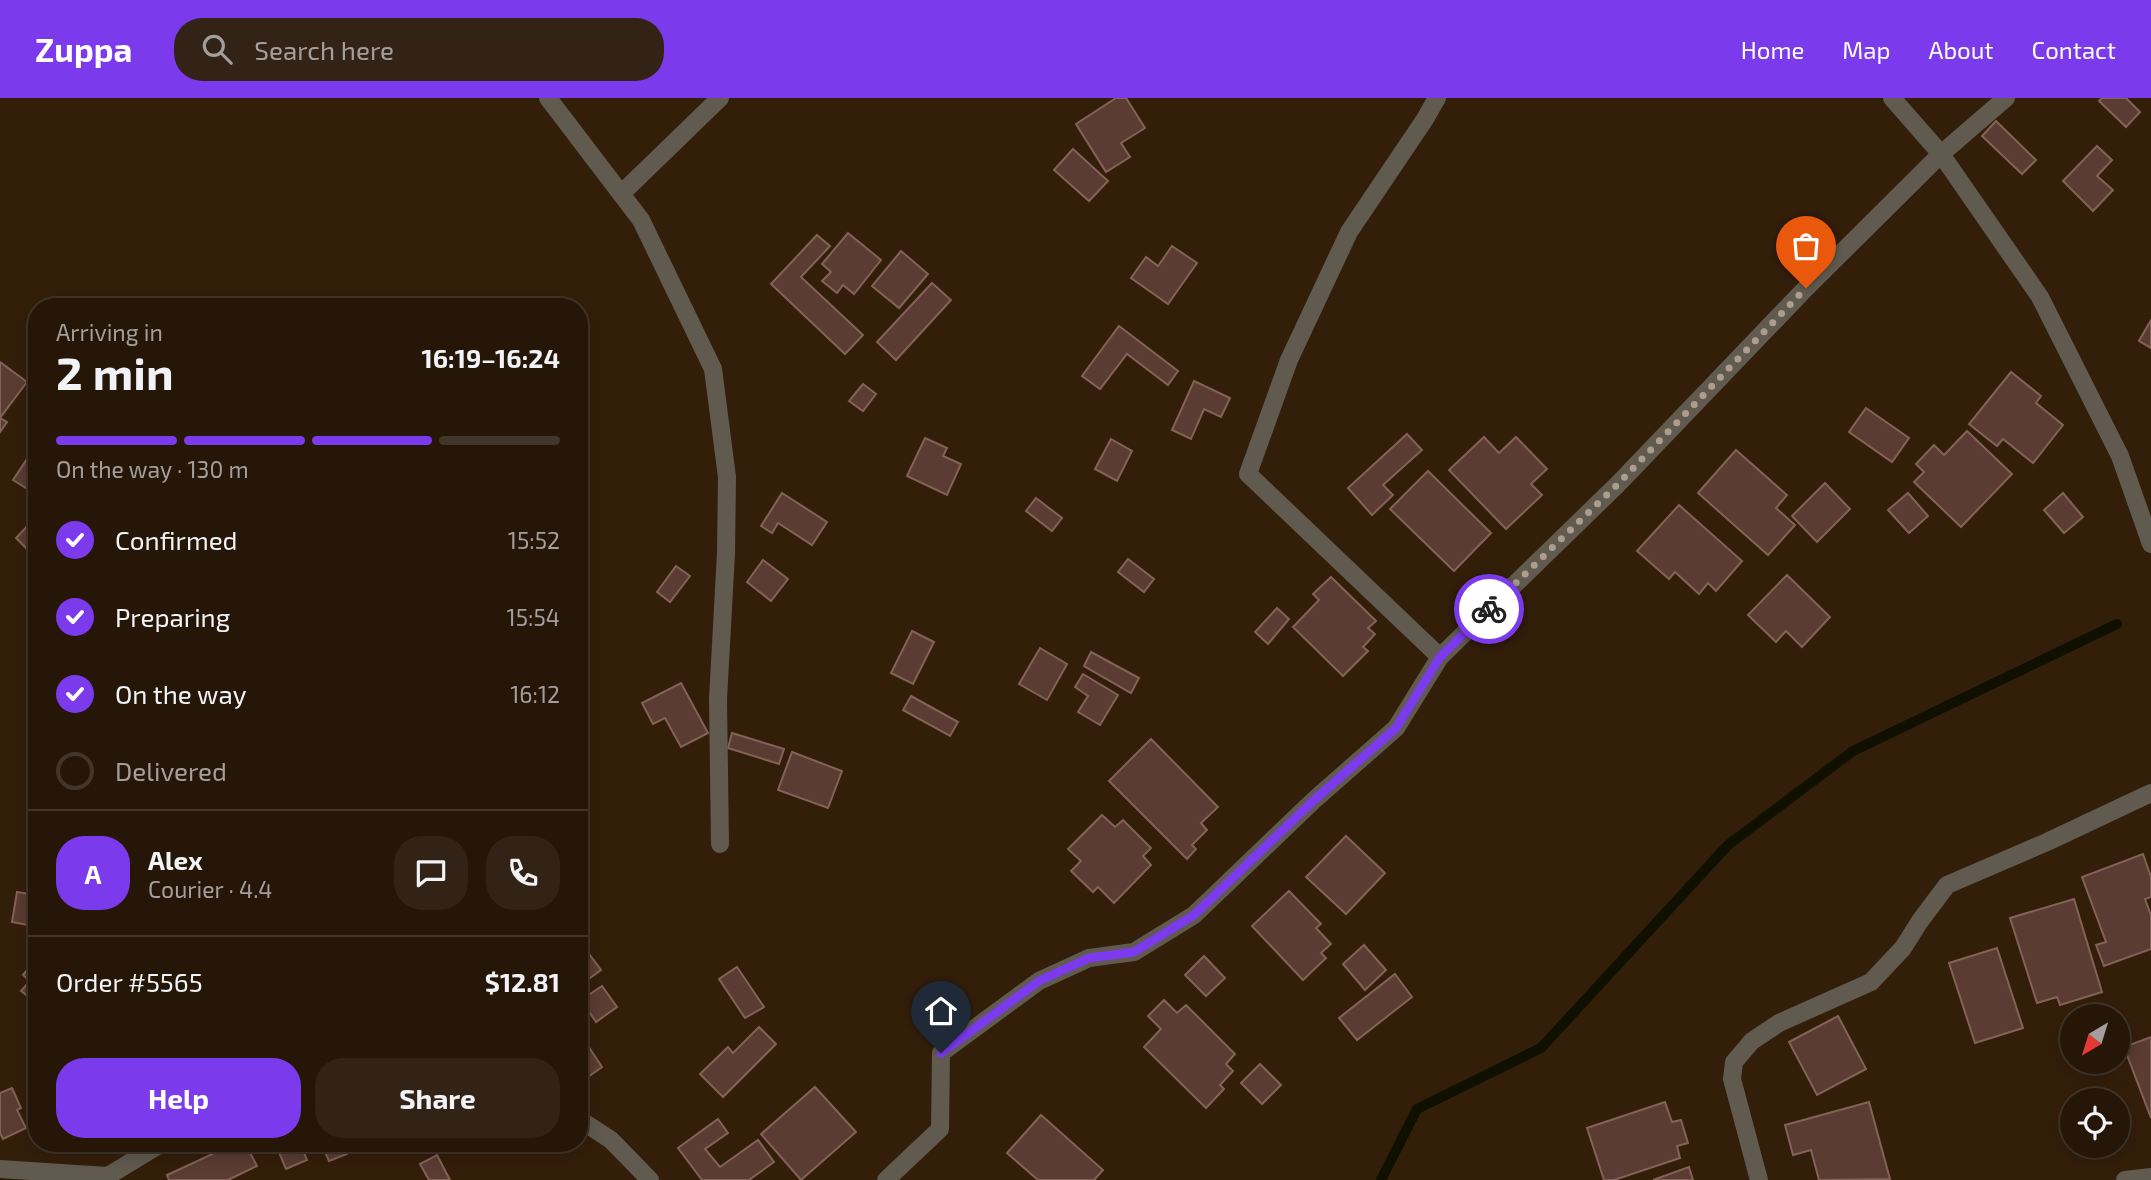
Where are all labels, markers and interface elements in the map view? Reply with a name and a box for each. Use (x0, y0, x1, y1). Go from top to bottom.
search box (174, 18, 664, 81)
text: Zuppa (35, 29, 132, 69)
icon: search (198, 30, 236, 68)
text: Search here (254, 34, 394, 65)
text: Home (1741, 35, 1804, 64)
text: Map (1842, 35, 1890, 64)
text: About (1928, 35, 1994, 64)
text: Contact (2032, 35, 2116, 64)
pin (1776, 216, 1836, 288)
icon: bag (1787, 227, 1825, 265)
text: Arriving in (56, 318, 163, 346)
text: 16:19–16:24 (422, 342, 560, 373)
text: 2 min (56, 344, 174, 399)
text: On the way · 130 m (56, 455, 249, 483)
icon: check (56, 521, 94, 559)
text: Confirmed (115, 524, 238, 555)
text: 15:52 (508, 526, 560, 554)
courier (1454, 574, 1524, 644)
icon: bike (1470, 590, 1508, 628)
icon: check (56, 598, 94, 636)
text: Preparing (115, 601, 230, 632)
text: 15:54 (507, 603, 560, 631)
icon: check (56, 675, 94, 713)
text: On the way (115, 678, 246, 709)
text: 16:12 (510, 680, 560, 708)
text: Delivered (115, 755, 227, 786)
button: chat (394, 836, 468, 910)
button: phone (486, 836, 560, 910)
text: Alex (148, 844, 203, 875)
text: A (85, 858, 101, 889)
text: Courier · 4.4 (148, 875, 272, 903)
text: Order #5565 (56, 966, 203, 997)
text: $12.81 (485, 966, 560, 997)
pin (911, 981, 971, 1053)
icon: home (922, 992, 960, 1030)
north arrow (2060, 1004, 2130, 1074)
map controls (2060, 1004, 2130, 1158)
button: Help (56, 1058, 301, 1138)
button: Share (315, 1058, 560, 1138)
button: locate (2060, 1088, 2130, 1158)

